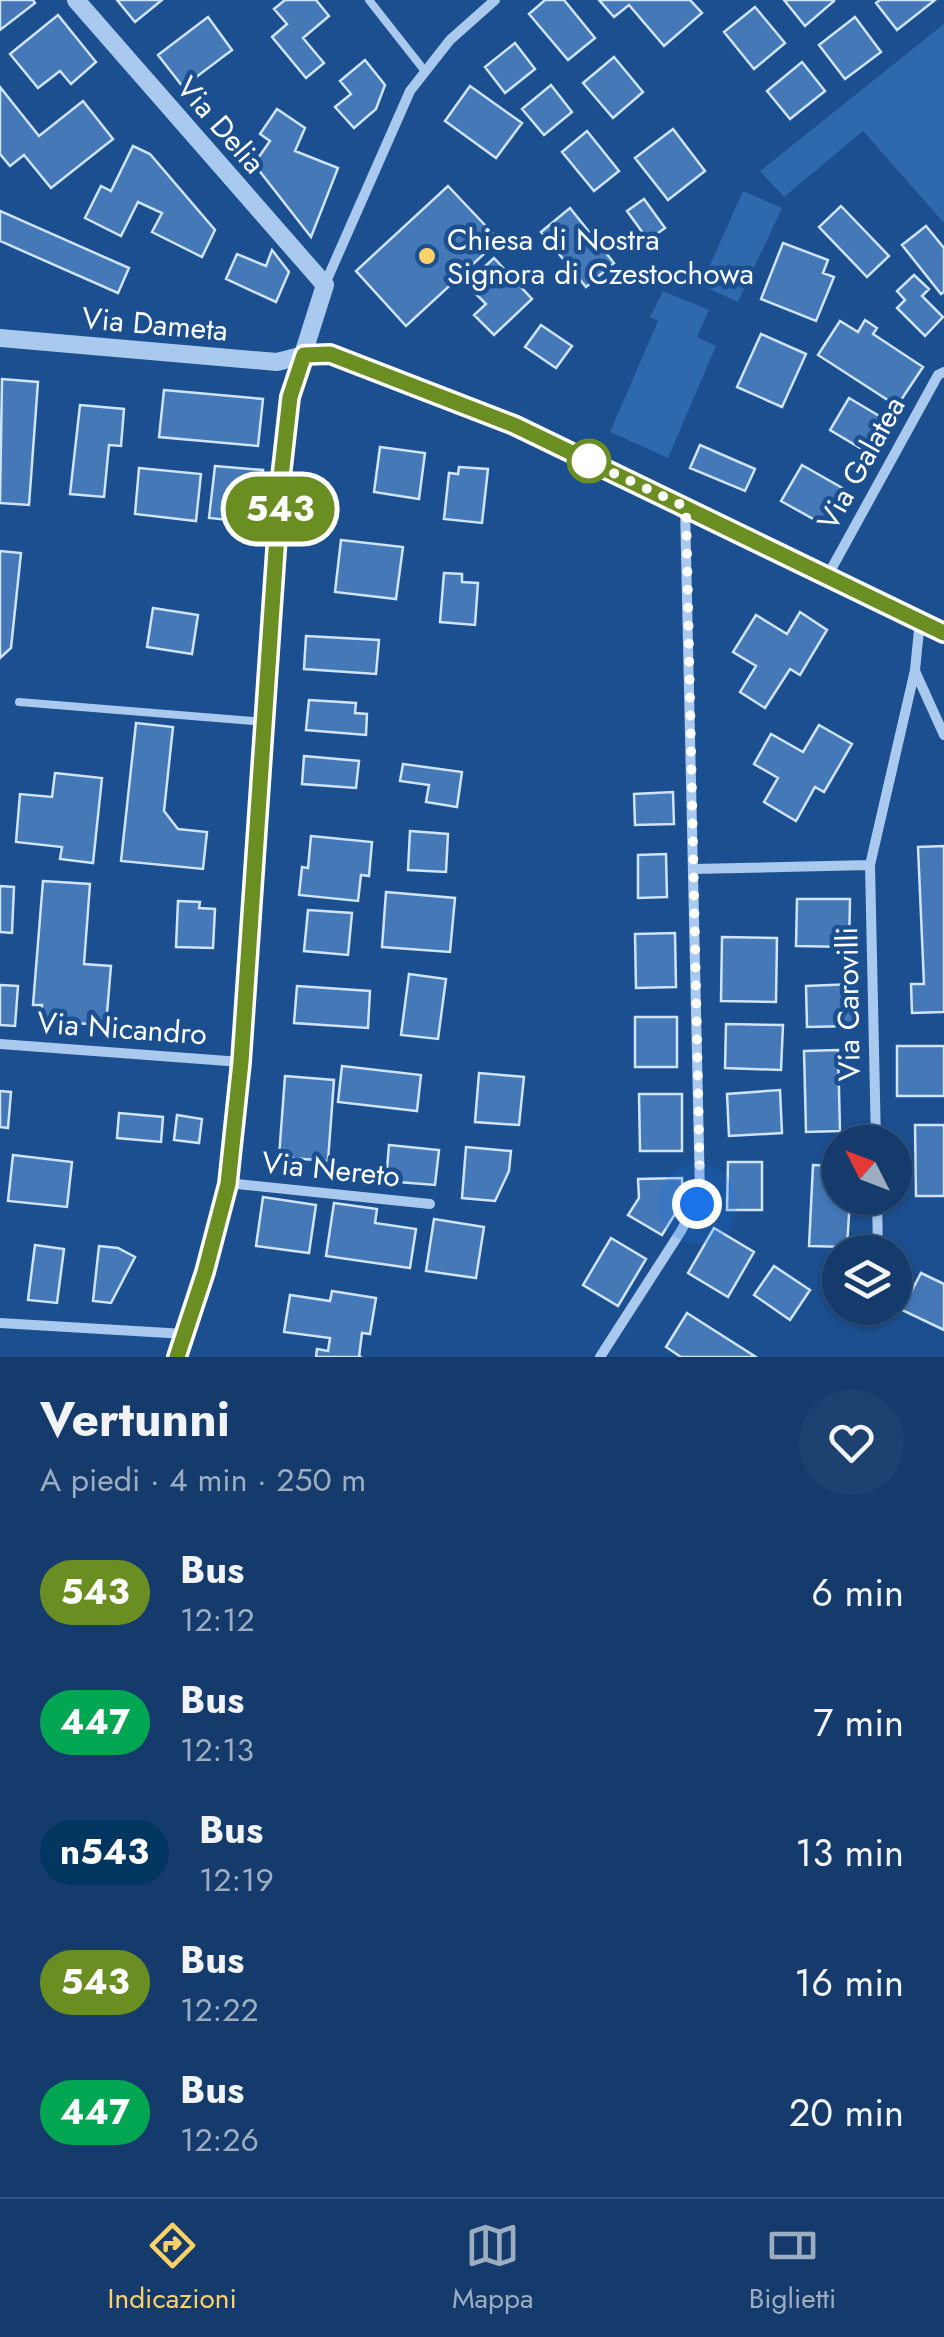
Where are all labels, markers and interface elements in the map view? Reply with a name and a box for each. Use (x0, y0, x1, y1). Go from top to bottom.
street label: Via Delia (167, 67, 275, 183)
place label: Chiesa di Nostra Signora di Czestochowa (447, 218, 754, 295)
marker: Chiesa di Nostra Signora di Czestochowa (416, 245, 438, 267)
street label: Via Dameta (80, 296, 230, 352)
street label: Via Galatea (807, 388, 915, 538)
unlabelled marker (568, 440, 610, 482)
line badge: 543 (222, 476, 338, 542)
text: 543 (246, 484, 314, 534)
street label: Via Carovilli (825, 926, 871, 1082)
street label: Via Nicandro (36, 1001, 208, 1055)
north arrow (822, 1125, 912, 1215)
map controls (822, 1125, 912, 1325)
street label: Via Nereto (260, 1140, 402, 1198)
your location (672, 1179, 722, 1229)
button: layers (822, 1235, 912, 1325)
text: Vertunni (40, 1385, 230, 1454)
button: heart (799, 1390, 904, 1495)
text: A piedi · 4 min · 250 m (40, 1457, 366, 1503)
text: Bus (180, 1542, 244, 1597)
text: 6 min (811, 1565, 904, 1620)
text: 543 (61, 1567, 129, 1617)
text: 12:12 (180, 1597, 255, 1643)
text: Bus (180, 1672, 244, 1727)
text: 7 min (813, 1695, 904, 1750)
text: 447 (60, 1697, 130, 1747)
text: 12:13 (180, 1727, 254, 1773)
text: Bus (199, 1802, 263, 1857)
text: 13 min (795, 1825, 904, 1880)
text: n543 (60, 1827, 149, 1877)
text: 12:19 (199, 1857, 274, 1903)
text: Bus (180, 1932, 244, 1987)
text: 16 min (794, 1955, 904, 2010)
text: 543 (61, 1957, 129, 2007)
text: 12:22 (180, 1987, 259, 2033)
text: Bus (180, 2062, 244, 2117)
text: 20 min (789, 2085, 904, 2140)
text: 447 (60, 2087, 130, 2137)
text: 12:26 (180, 2117, 259, 2163)
tab: Indicazioni (108, 2218, 237, 2319)
tab: Mappa (452, 2218, 533, 2319)
tab: Biglietti (749, 2218, 836, 2319)

